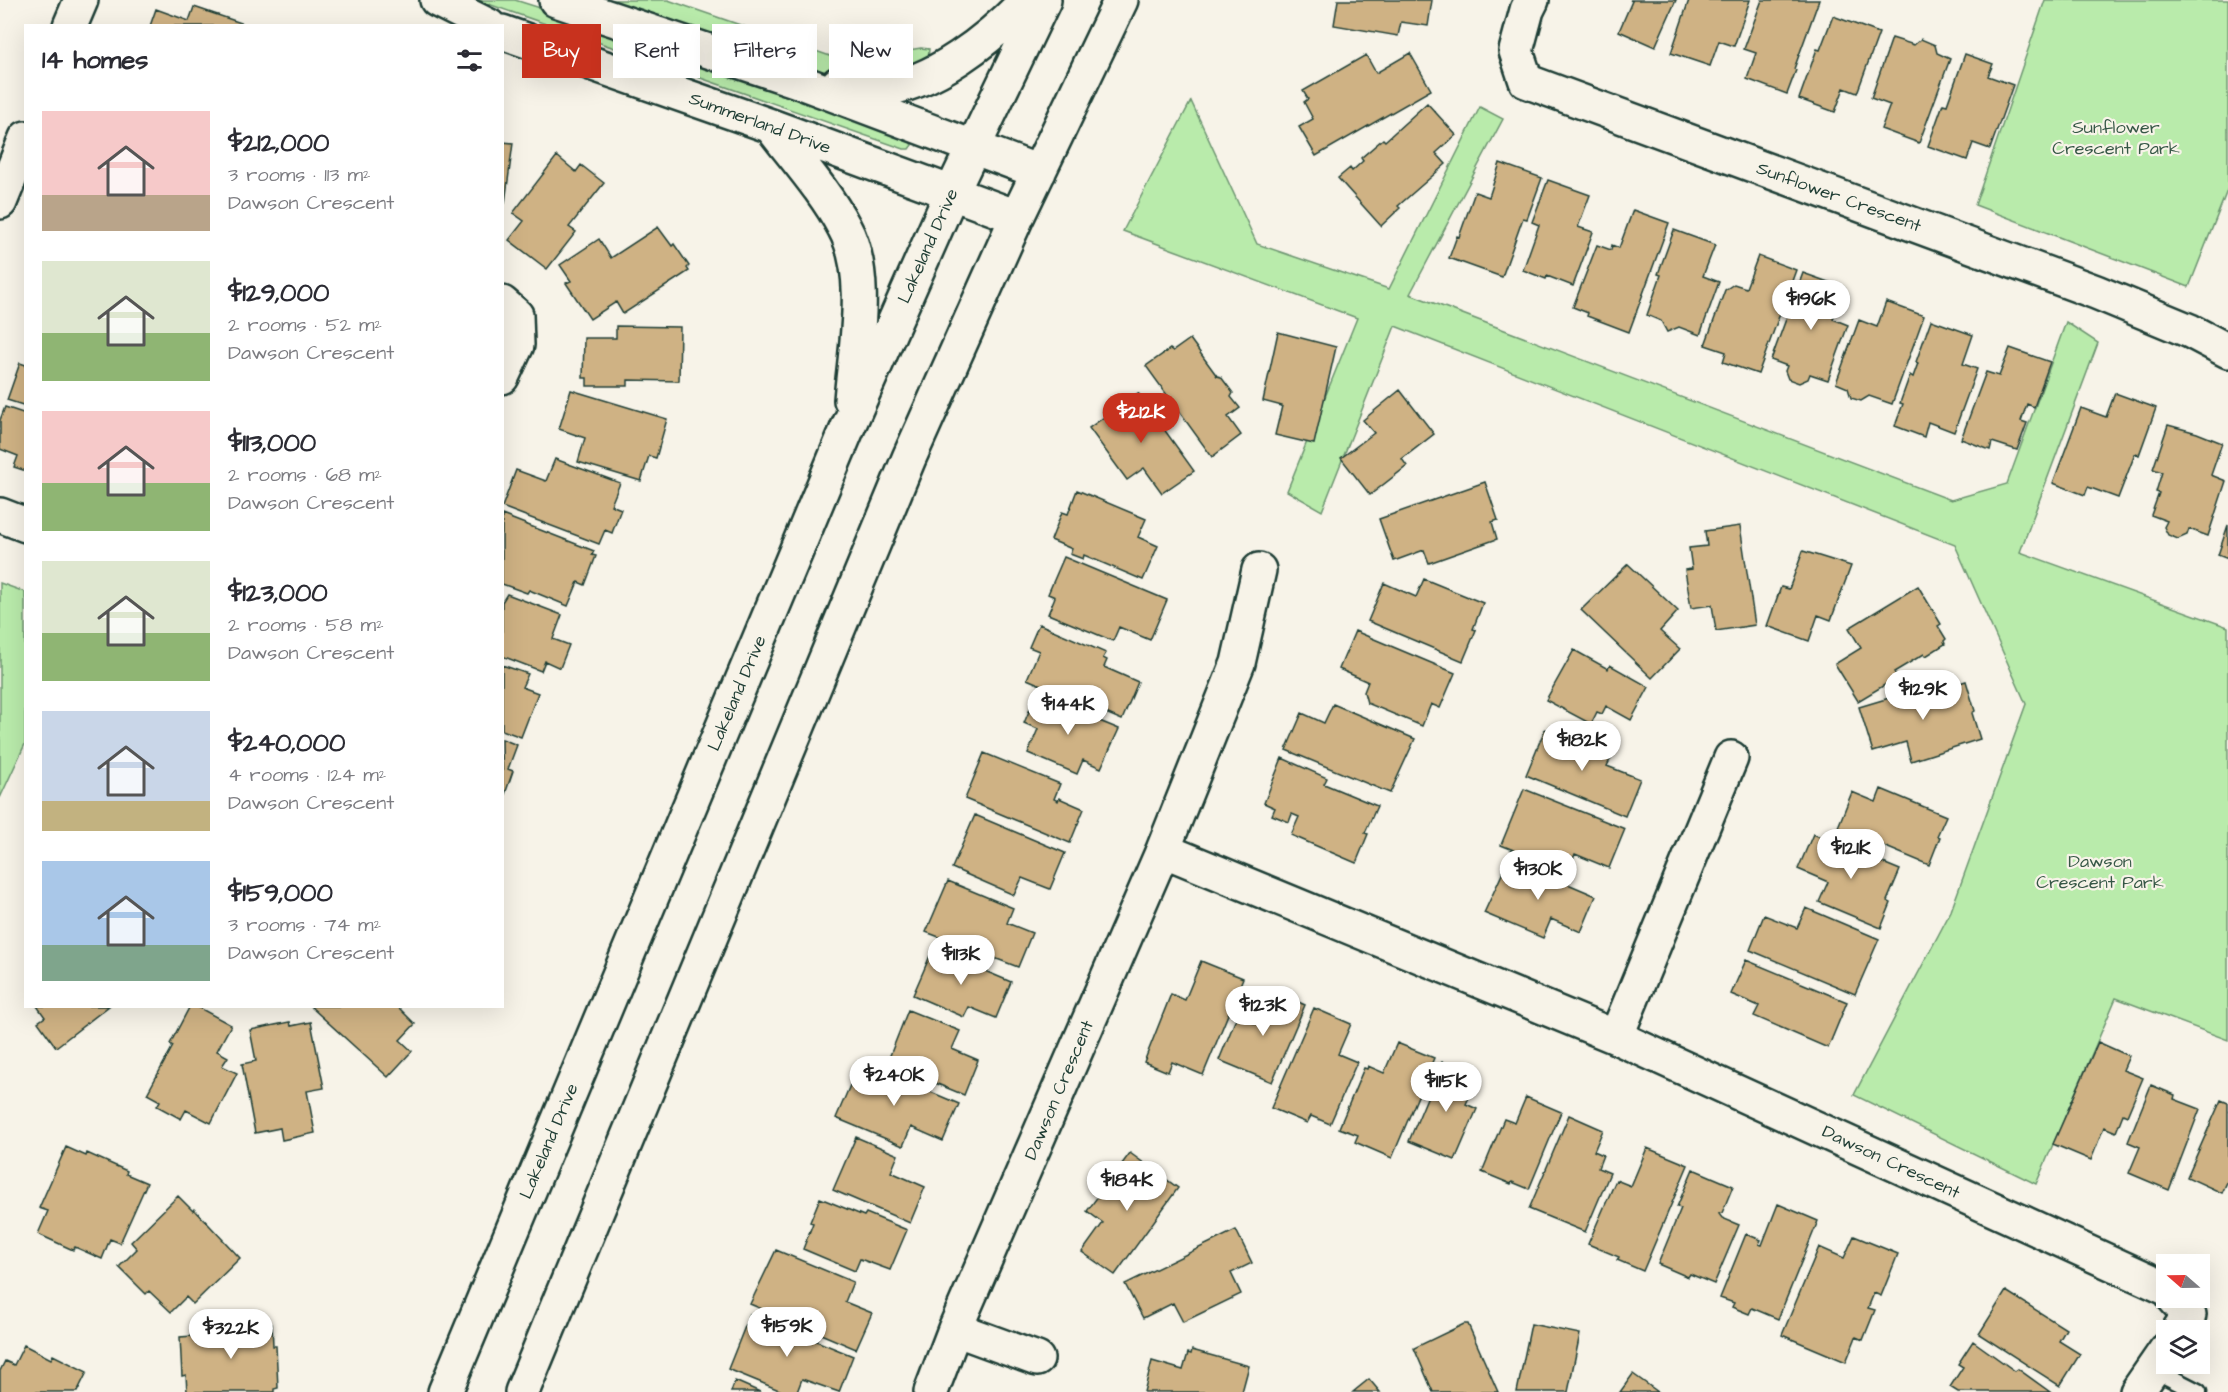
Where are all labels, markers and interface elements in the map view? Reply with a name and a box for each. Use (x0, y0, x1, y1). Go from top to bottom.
chip: Buy (522, 24, 601, 78)
chip: Rent (613, 24, 700, 78)
chip: Filters (712, 24, 817, 78)
chip: New (829, 24, 913, 78)
text: 14 homes (42, 42, 148, 78)
icon: filters (453, 44, 486, 77)
street label: Summerland Drive (686, 86, 835, 160)
park label: Sunflower Crescent Park (2052, 115, 2180, 161)
text: $212,000 (228, 125, 329, 161)
icon: home (90, 135, 162, 207)
street label: Sunflower Crescent (1753, 156, 1926, 239)
text: 3 rooms · 113 m² (228, 161, 371, 189)
street label: Lakeland Drive (892, 184, 965, 307)
text: Dawson Crescent (228, 189, 394, 217)
text: $129,000 (228, 275, 329, 311)
pin: $196K (1769, 280, 1853, 331)
icon: home (90, 285, 162, 357)
text: $196K (1786, 285, 1836, 313)
text: 2 rooms · 52 m² (228, 311, 382, 339)
text: Dawson Crescent (228, 339, 394, 367)
pin: $212K (1099, 393, 1183, 444)
text: $212K (1117, 398, 1165, 426)
text: $113,000 (228, 425, 316, 461)
icon: home (90, 435, 162, 507)
text: 2 rooms · 68 m² (228, 461, 382, 489)
text: Dawson Crescent (228, 489, 394, 517)
text: $123,000 (228, 575, 328, 611)
icon: home (90, 585, 162, 657)
text: 2 rooms · 58 m² (228, 611, 384, 639)
street label: Lakeland Drive (701, 631, 773, 755)
text: Dawson Crescent (228, 639, 394, 667)
pin: $129K (1881, 670, 1965, 721)
text: $129K (1899, 675, 1947, 703)
pin: $144K (1026, 685, 1110, 736)
text: $144K (1041, 690, 1095, 718)
pin: $182K (1540, 721, 1624, 772)
text: $240,000 (228, 725, 345, 761)
text: $182K (1557, 726, 1607, 754)
icon: home (90, 735, 162, 807)
text: 4 rooms · 124 m² (228, 761, 386, 789)
text: Dawson Crescent (228, 789, 394, 817)
pin: $121K (1809, 829, 1893, 880)
text: $121K (1831, 834, 1871, 862)
park label: Dawson Crescent Park (2036, 849, 2164, 895)
pin: $130K (1496, 850, 1580, 901)
text: $130K (1514, 855, 1562, 883)
text: $159,000 (228, 875, 333, 911)
icon: home (90, 885, 162, 957)
text: 3 rooms · 74 m² (228, 911, 381, 939)
pin: $113K (919, 935, 1003, 986)
text: Dawson Crescent (228, 939, 394, 967)
text: $113K (942, 940, 980, 968)
pin: $123K (1221, 986, 1305, 1037)
text: $123K (1239, 991, 1287, 1019)
street label: Dawson Crescent (1018, 1016, 1100, 1164)
pin: $240K (852, 1056, 936, 1107)
text: $240K (864, 1061, 924, 1089)
pin: $115K (1404, 1062, 1488, 1113)
text: $115K (1425, 1067, 1467, 1095)
street label: Lakeland Drive (513, 1079, 585, 1203)
street label: Dawson Crescent (1818, 1119, 1965, 1205)
pin: $184K (1085, 1161, 1169, 1212)
text: $184K (1101, 1166, 1153, 1194)
north arrow (2156, 1254, 2210, 1308)
map controls (2156, 1254, 2210, 1374)
pin: $159K (745, 1307, 829, 1358)
pin: $322K (189, 1309, 273, 1360)
text: $159K (761, 1312, 813, 1340)
text: $322K (203, 1314, 259, 1342)
button: layers (2156, 1320, 2210, 1374)

